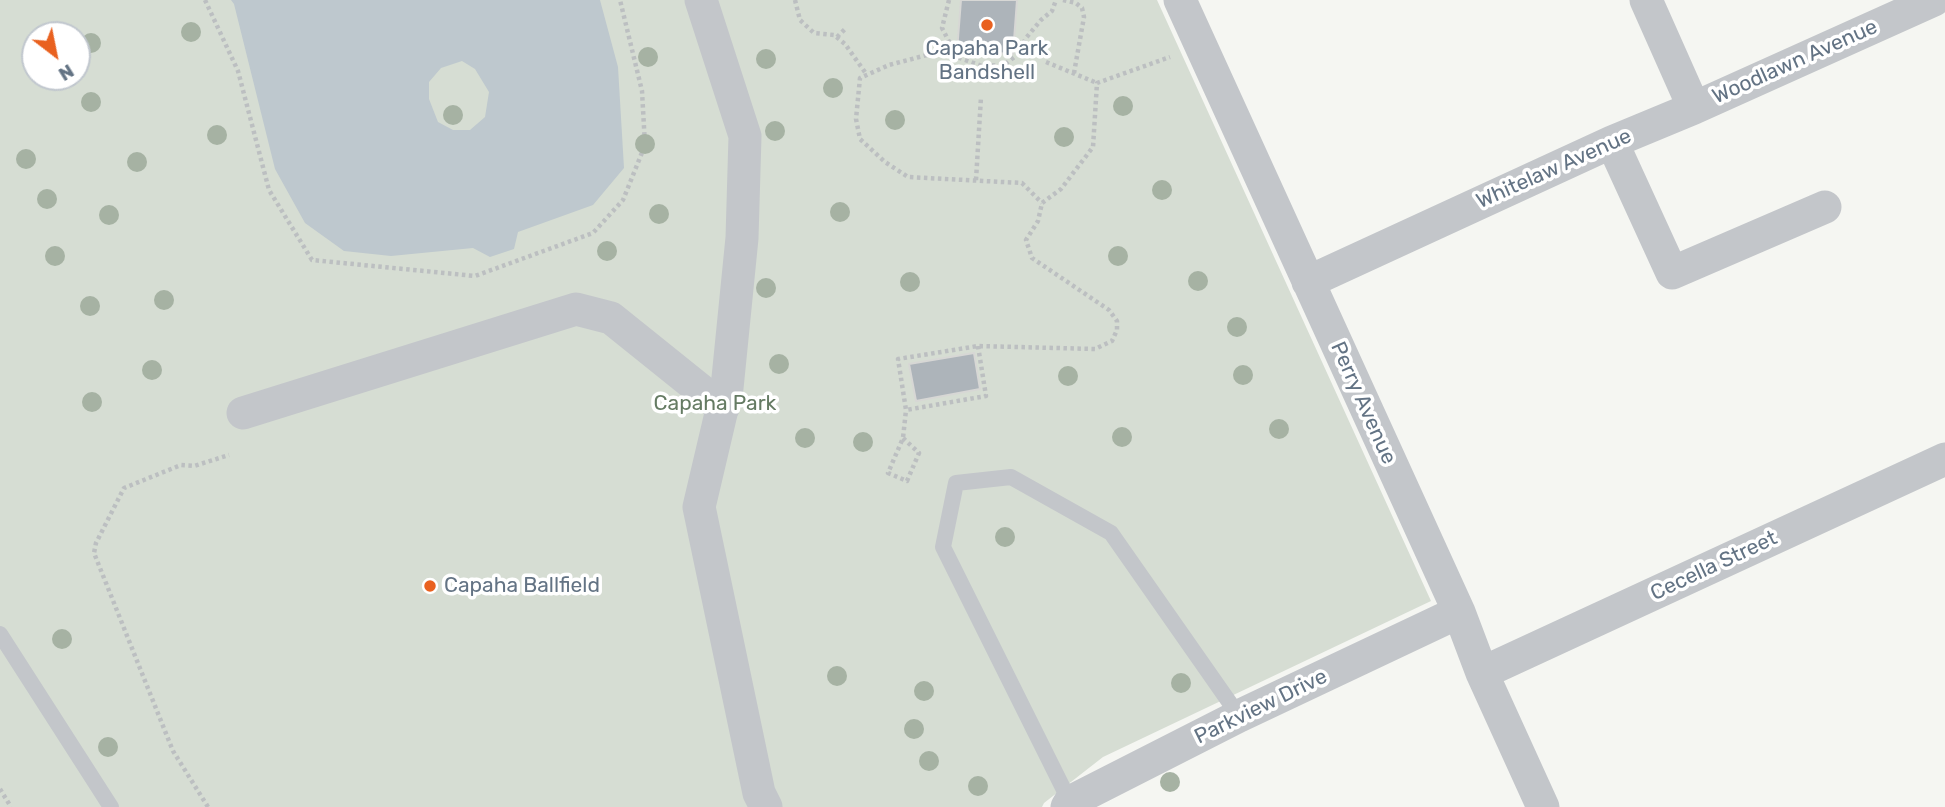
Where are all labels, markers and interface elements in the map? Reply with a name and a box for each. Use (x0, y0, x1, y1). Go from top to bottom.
street label: Woodlawn Avenue (1709, 14, 1881, 110)
marker: Capaha Park Bandshell (979, 17, 995, 33)
north arrow (21, 21, 91, 91)
place label: Capaha Park Bandshell (926, 36, 1048, 86)
text: N (54, 59, 78, 86)
street label: Whitelaw Avenue (1473, 124, 1635, 214)
street label: Perry Avenue (1325, 338, 1401, 468)
park label: Capaha Park (654, 391, 776, 417)
street label: Cecella Street (1647, 526, 1781, 606)
place label: Capaha Ballfield (444, 573, 600, 599)
marker: Capaha Ballfield (422, 578, 438, 594)
street label: Parkview Drive (1191, 664, 1331, 750)

